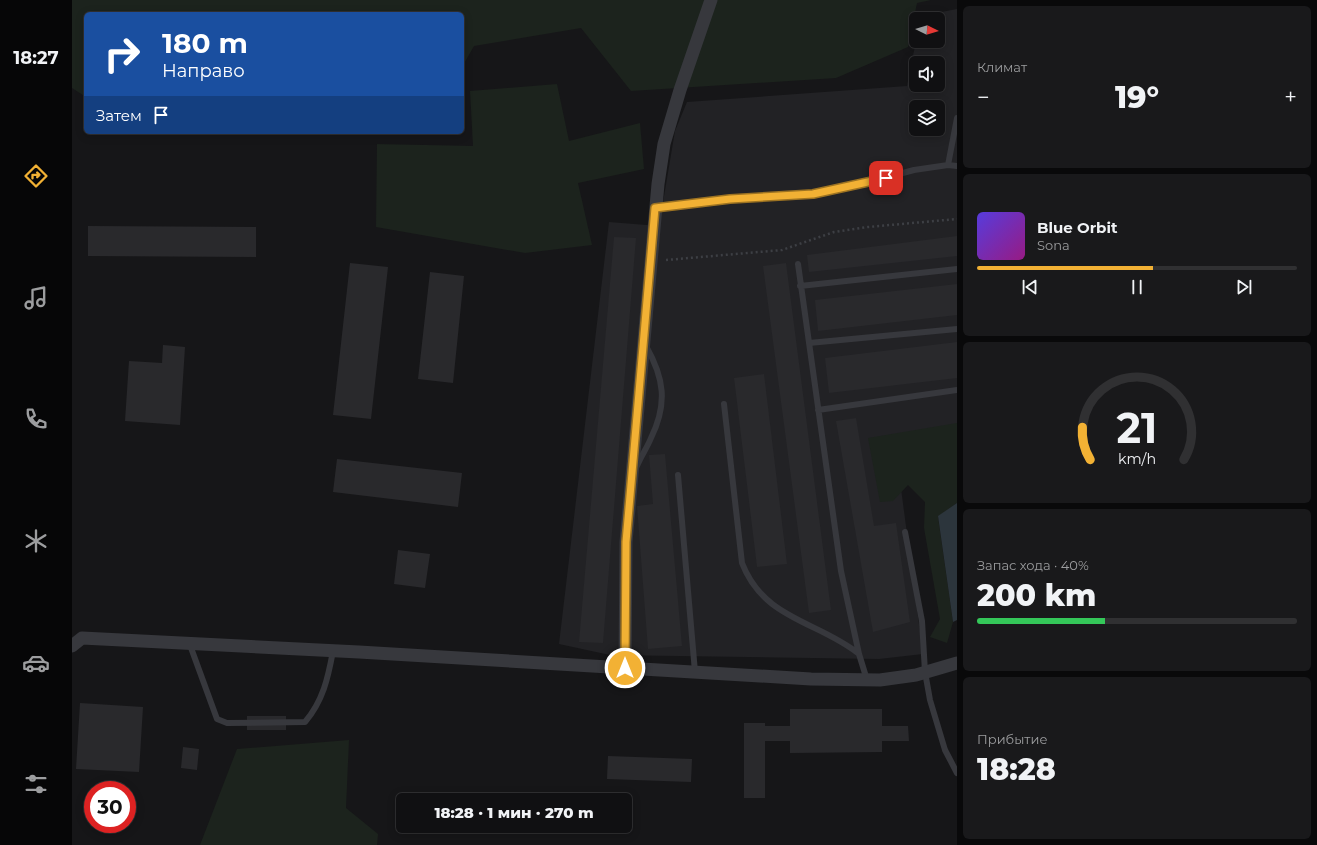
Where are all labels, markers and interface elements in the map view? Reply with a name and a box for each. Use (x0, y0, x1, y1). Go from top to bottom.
north arrow (909, 12, 945, 48)
map controls (909, 12, 945, 136)
text: 180 m (162, 26, 248, 60)
icon: right (96, 28, 148, 80)
text: 18:27 (13, 47, 59, 69)
button: sound (909, 56, 945, 92)
text: Климат (977, 59, 1027, 75)
text: Направо (162, 60, 245, 82)
text: 19° (1115, 79, 1159, 116)
text: − (977, 84, 990, 111)
text: + (1284, 84, 1297, 111)
button: layers (909, 100, 945, 136)
icon: arrive (150, 104, 172, 126)
text: Затем (96, 106, 142, 125)
pin (869, 161, 903, 195)
icon: directions (22, 162, 50, 190)
icon: arrive (875, 167, 897, 189)
text: Blue Orbit (1037, 218, 1117, 237)
text: Sona (1037, 237, 1070, 253)
icon: previous (1019, 276, 1041, 298)
icon: pause (1126, 276, 1148, 298)
icon: next (1233, 276, 1255, 298)
icon: music (22, 284, 50, 312)
text: 21 (1117, 403, 1157, 453)
icon: phone (22, 405, 50, 433)
text: km/h (1118, 450, 1156, 468)
icon: climate (22, 527, 50, 555)
text: Запас хода · 40% (977, 557, 1089, 573)
text: 200 km (977, 577, 1096, 614)
position arrow (604, 647, 646, 689)
icon: car (22, 649, 50, 677)
text: Прибытие (977, 731, 1048, 747)
text: 18:28 (977, 751, 1056, 788)
icon: filters (22, 770, 50, 798)
speed limit sign: 30 (84, 781, 136, 833)
text: 18:28 · 1 мин · 270 m (434, 803, 594, 822)

